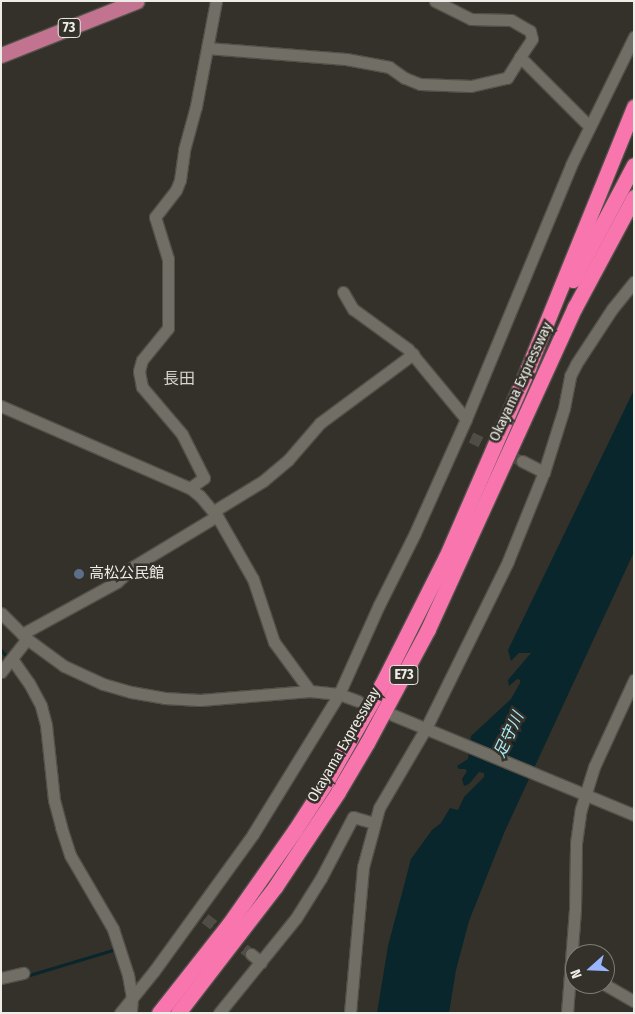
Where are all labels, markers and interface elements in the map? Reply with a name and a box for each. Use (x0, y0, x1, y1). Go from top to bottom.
road number: 73 (56, 16, 82, 40)
street label: Okayama Expressway (486, 320, 556, 444)
district label: 長田 (163, 369, 195, 389)
place label: 高松公民館 (89, 565, 164, 583)
marker: 高松公民館 (73, 568, 85, 580)
road number: E73 (389, 664, 419, 686)
street label: Okayama Expressway (304, 684, 384, 806)
water label: 足守川 (490, 709, 528, 761)
north arrow (565, 944, 615, 994)
text: N (567, 967, 586, 981)

